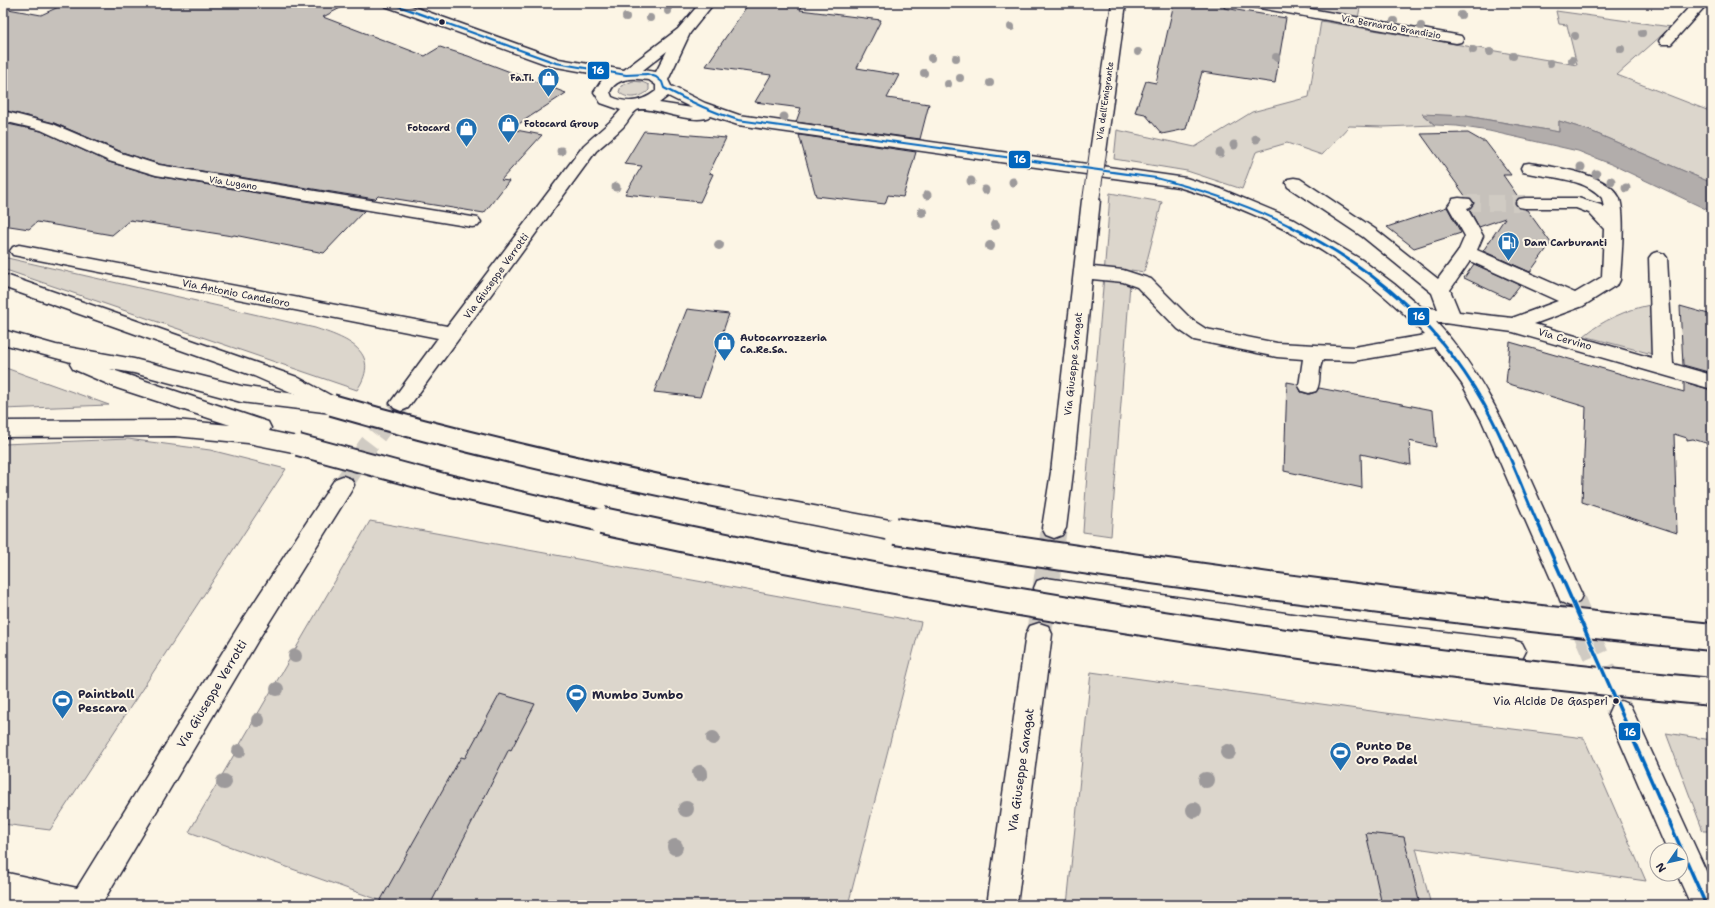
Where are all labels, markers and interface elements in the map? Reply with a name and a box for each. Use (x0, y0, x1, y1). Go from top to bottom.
street label: Via Bernardo Brandizio (1340, 12, 1442, 42)
unlabelled marker (437, 17, 447, 27)
line badge: 16 (587, 61, 610, 80)
street label: Via dell'Emigrante (1094, 61, 1116, 141)
text: 16 (592, 63, 605, 78)
shop icon: Fa.Ti. (536, 65, 562, 98)
place label: Fa.Ti. (510, 72, 534, 84)
shop icon: Fotocard Group (495, 111, 521, 144)
shop icon: Fotocard (453, 115, 479, 148)
place label: Fotocard Group (524, 118, 599, 130)
place label: Fotocard (407, 122, 450, 134)
line badge: 16 (1008, 150, 1031, 169)
text: 16 (1014, 152, 1027, 167)
street label: Via Lugano (208, 173, 258, 193)
fuel station icon: Dam Carburanti (1496, 229, 1522, 262)
street label: Via Giuseppe Verrotti (460, 230, 532, 321)
place label: Dam Carburanti (1524, 236, 1607, 249)
street label: Via Antonio Candeloro (181, 276, 291, 310)
line badge: 16 (1407, 307, 1430, 326)
text: 16 (1413, 309, 1426, 324)
street label: Via Giuseppe Saragat (1061, 312, 1085, 416)
street label: Via Cervino (1537, 325, 1593, 353)
shop icon: Autocarrozzeria Ca.Re.Sa. (711, 330, 737, 363)
place label: Autocarrozzeria Ca.Re.Sa. (740, 331, 827, 356)
street label: Via Giuseppe Verrotti (173, 637, 251, 751)
sports icon: Mumbo Jumbo (564, 682, 590, 715)
place label: Paintball Pescara (78, 686, 134, 716)
place label: Mumbo Jumbo (592, 687, 684, 703)
sports icon: Paintball Pescara (49, 688, 75, 721)
place label: Via Alcide De Gasperi (1493, 694, 1608, 709)
marker: Via Alcide De Gasperi (1611, 696, 1621, 706)
street label: Via Giuseppe Saragat (1004, 707, 1038, 833)
line badge: 16 (1618, 722, 1641, 741)
text: 16 (1624, 725, 1637, 740)
place label: Punto De Oro Padel (1356, 738, 1417, 768)
sports icon: Punto De Oro Padel (1327, 740, 1353, 773)
north arrow (1649, 842, 1689, 882)
text: N (1652, 859, 1670, 875)

